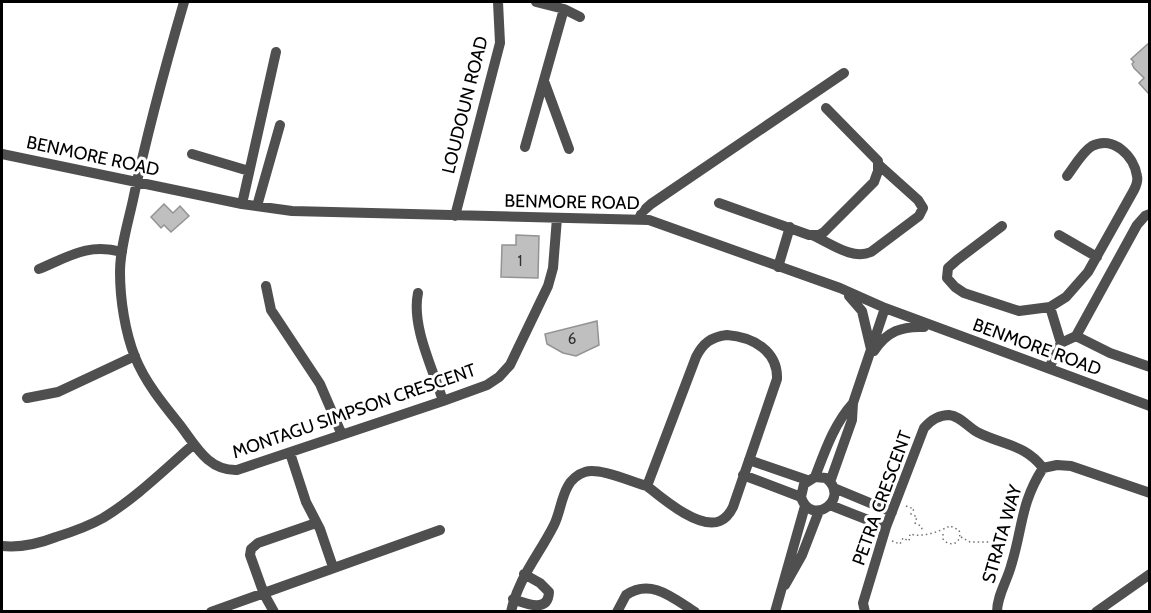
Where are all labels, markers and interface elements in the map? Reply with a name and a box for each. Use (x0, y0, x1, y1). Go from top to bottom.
street label: LOUDOUN ROAD (437, 34, 493, 176)
street label: BENMORE ROAD (25, 131, 161, 181)
street label: BENMORE ROAD (504, 190, 640, 214)
house number: 1 (518, 252, 522, 270)
street label: BENMORE ROAD (970, 314, 1104, 380)
house number: 6 (568, 330, 576, 348)
street label: MONTAGU SIMPSON CRESCENT (229, 359, 479, 463)
street label: PETRA CRESCENT (847, 427, 917, 568)
street label: STRATA WAY (977, 481, 1027, 586)

